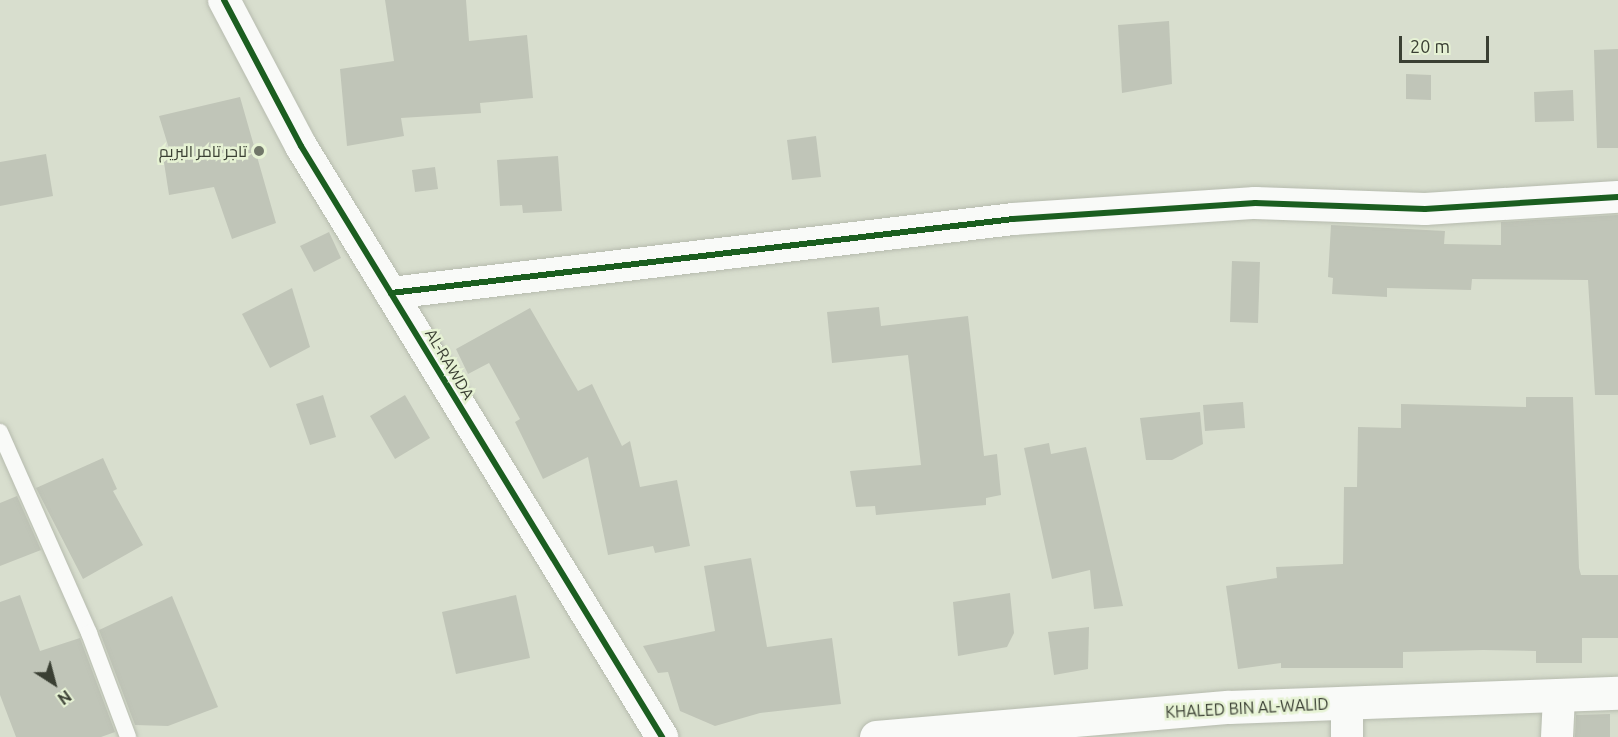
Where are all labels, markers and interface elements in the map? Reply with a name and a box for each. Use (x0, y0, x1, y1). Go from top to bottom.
scale bar (1402, 24, 1492, 62)
text: 20 m (1410, 36, 1450, 56)
place label: تاجر تامر البريم (159, 141, 247, 161)
marker: تاجر تامر البريم (252, 144, 266, 158)
street label: AL-RAWDA (421, 325, 479, 403)
north arrow (24, 653, 84, 713)
text: N (54, 687, 75, 708)
street label: KHALED BIN AL-WALID (1165, 694, 1329, 722)

